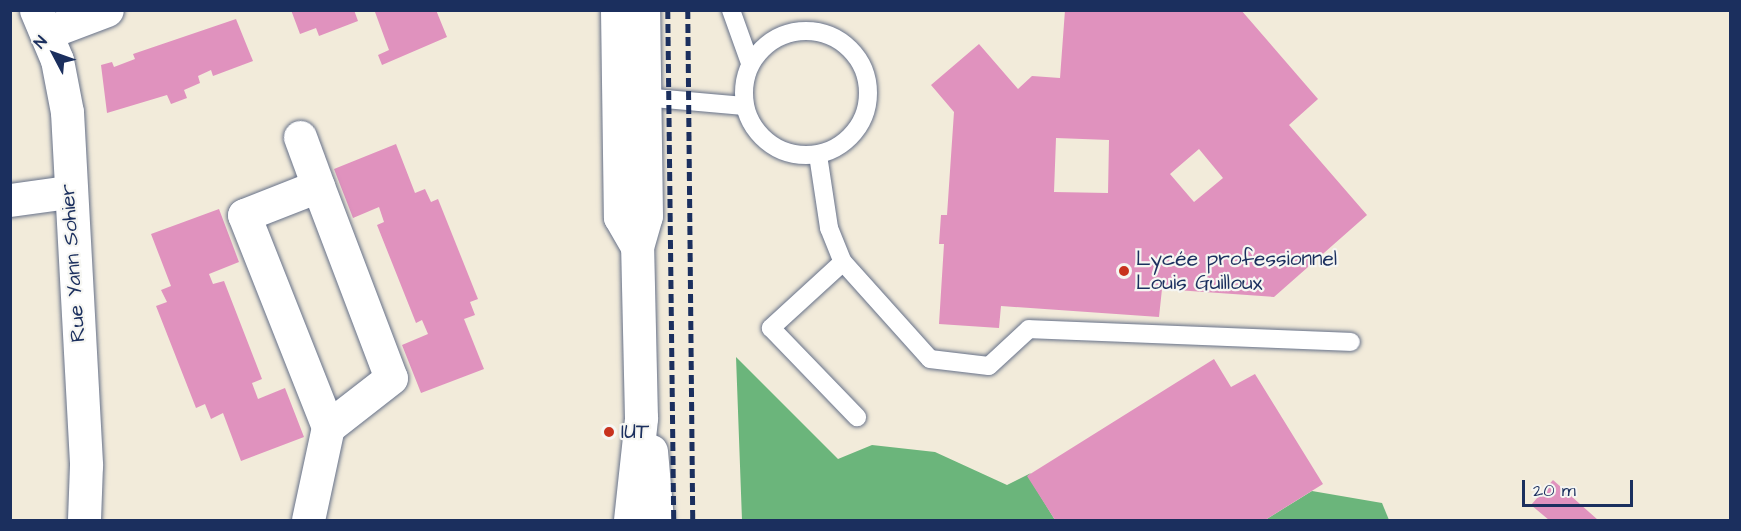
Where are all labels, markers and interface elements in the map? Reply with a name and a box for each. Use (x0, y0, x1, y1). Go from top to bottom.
north arrow (24, 24, 84, 84)
text: N (29, 31, 52, 53)
street label: Rue Yann Sohier (55, 183, 91, 343)
place label: Lycée professionnel Louis Guilloux (1136, 246, 1337, 296)
marker: Lycée professionnel Louis Guilloux (1117, 264, 1131, 278)
place label: IUT (621, 419, 649, 445)
marker: IUT (602, 425, 616, 439)
scale bar (1525, 468, 1636, 506)
text: 20 m (1533, 478, 1576, 503)

